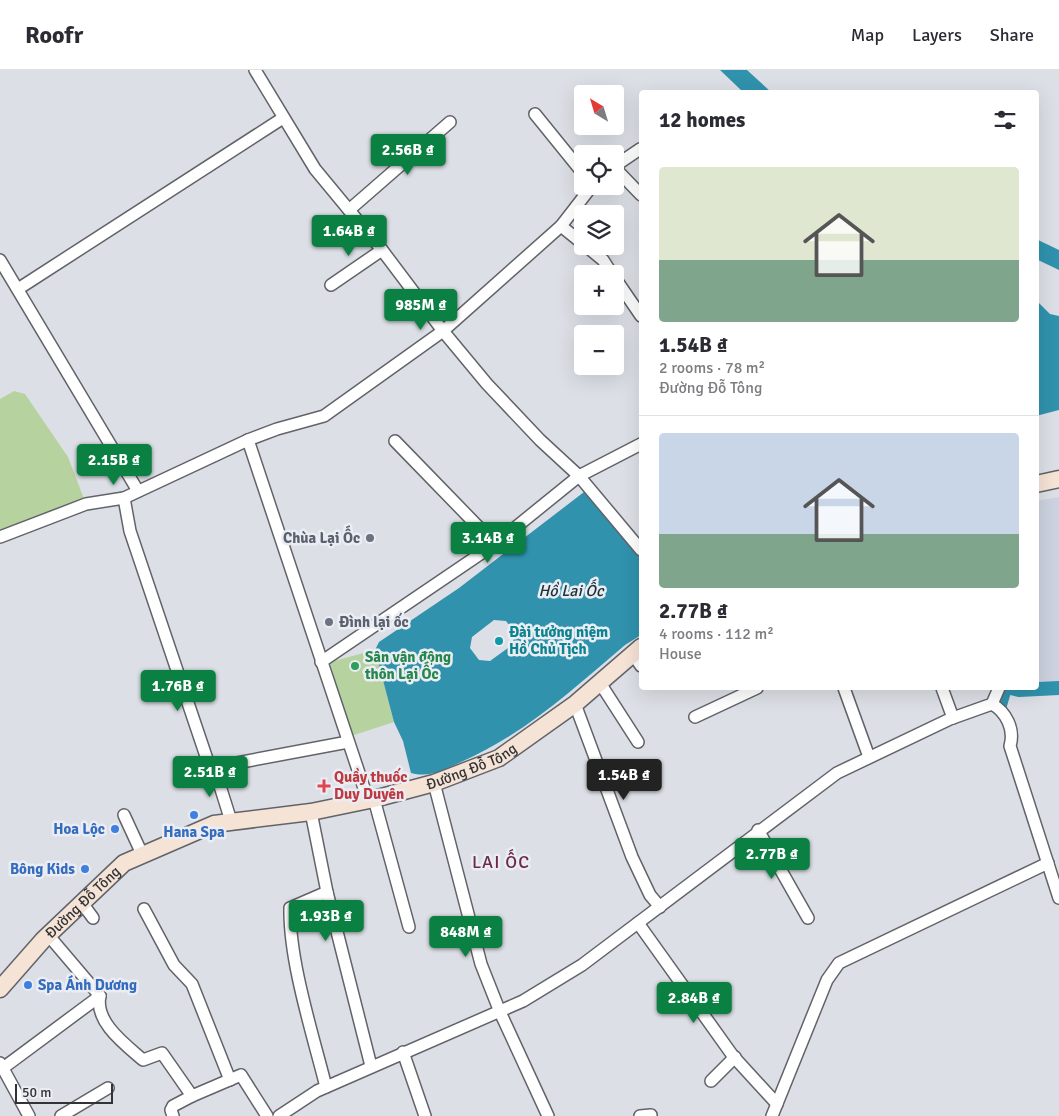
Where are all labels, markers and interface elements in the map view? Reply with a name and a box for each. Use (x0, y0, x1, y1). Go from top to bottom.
text: Roofr (25, 20, 83, 50)
text: Map (851, 24, 884, 46)
text: Layers (912, 24, 962, 46)
text: Share (990, 24, 1034, 46)
north arrow (574, 85, 624, 135)
map controls (574, 85, 624, 375)
icon: filters (991, 106, 1019, 134)
text: 12 homes (659, 107, 745, 133)
pin: 2.56B ₫ (362, 134, 454, 176)
text: 2.56B ₫ (382, 140, 434, 160)
button: locate (574, 145, 624, 195)
icon: home (794, 200, 884, 290)
button: layers (574, 205, 624, 255)
pin: 1.64B ₫ (303, 214, 395, 257)
text: 1.64B ₫ (323, 221, 375, 241)
button: + (574, 265, 624, 315)
pin: 985M ₫ (380, 288, 462, 331)
text: 985M ₫ (395, 295, 447, 315)
button: − (574, 325, 624, 375)
text: 1.54B ₫ (659, 332, 728, 358)
text: 2 rooms · 78 m² (659, 358, 765, 378)
text: Đường Đỗ Tông (659, 378, 762, 398)
pin: 2.15B ₫ (68, 444, 160, 486)
text: 2.15B ₫ (88, 450, 140, 470)
icon: home (794, 465, 884, 555)
pin: 3.14B ₫ (442, 522, 534, 564)
place label: Chùa Lại Ốc (283, 525, 360, 547)
text: 3.14B ₫ (462, 528, 514, 548)
marker: Chùa Lại Ốc (364, 532, 376, 544)
water label: Hồ Lai Ốc (539, 579, 605, 601)
text: 2.77B ₫ (659, 598, 728, 624)
place label: Đình lại ốc (339, 612, 409, 631)
marker: Đình lại ốc (323, 616, 335, 628)
place label: Đài tưởng niệm Hồ Chủ Tịch (509, 623, 608, 658)
text: 4 rooms · 112 m² (659, 624, 774, 644)
marker: Đài tưởng niệm Hồ Chủ Tịch (493, 635, 505, 647)
text: House (659, 644, 702, 664)
place label: Sân vận động thôn Lại Ốc (364, 648, 451, 683)
marker: Sân vận động thôn Lại Ốc (349, 660, 361, 672)
pin: 1.76B ₫ (132, 670, 224, 712)
text: 1.76B ₫ (152, 676, 204, 696)
street label: Đường Đỗ Tông (424, 739, 520, 794)
pin: 2.51B ₫ (164, 756, 256, 798)
pin: 1.54B ₫ (578, 758, 670, 801)
text: 2.51B ₫ (184, 762, 236, 782)
text: 1.54B ₫ (598, 765, 650, 785)
place label: Quầy thuốc Duy Duyên (334, 767, 407, 803)
marker: Quầy thuốc Duy Duyên (318, 780, 330, 792)
marker: Hana Spa (188, 809, 200, 821)
place label: Hoa Lộc (53, 820, 105, 838)
marker: Hoa Lộc (109, 823, 121, 835)
place label: Hana Spa (163, 823, 225, 841)
pin: 2.77B ₫ (726, 838, 818, 880)
text: 2.77B ₫ (746, 844, 798, 864)
district label: LAI ỐC (472, 848, 530, 873)
place label: Bông Kids (10, 860, 75, 878)
street label: Đường Đỗ Tông (41, 862, 124, 942)
marker: Bông Kids (79, 863, 91, 875)
pin: 1.93B ₫ (280, 900, 372, 942)
text: 1.93B ₫ (300, 906, 352, 926)
pin: 848M ₫ (425, 916, 507, 958)
text: 848M ₫ (440, 922, 492, 942)
place label: Spa Ánh Dương (38, 975, 137, 994)
marker: Spa Ánh Dương (22, 979, 34, 991)
pin: 2.84B ₫ (648, 982, 740, 1024)
text: 2.84B ₫ (668, 988, 720, 1008)
scale bar (15, 1081, 112, 1104)
text: 50 m (22, 1084, 51, 1101)

